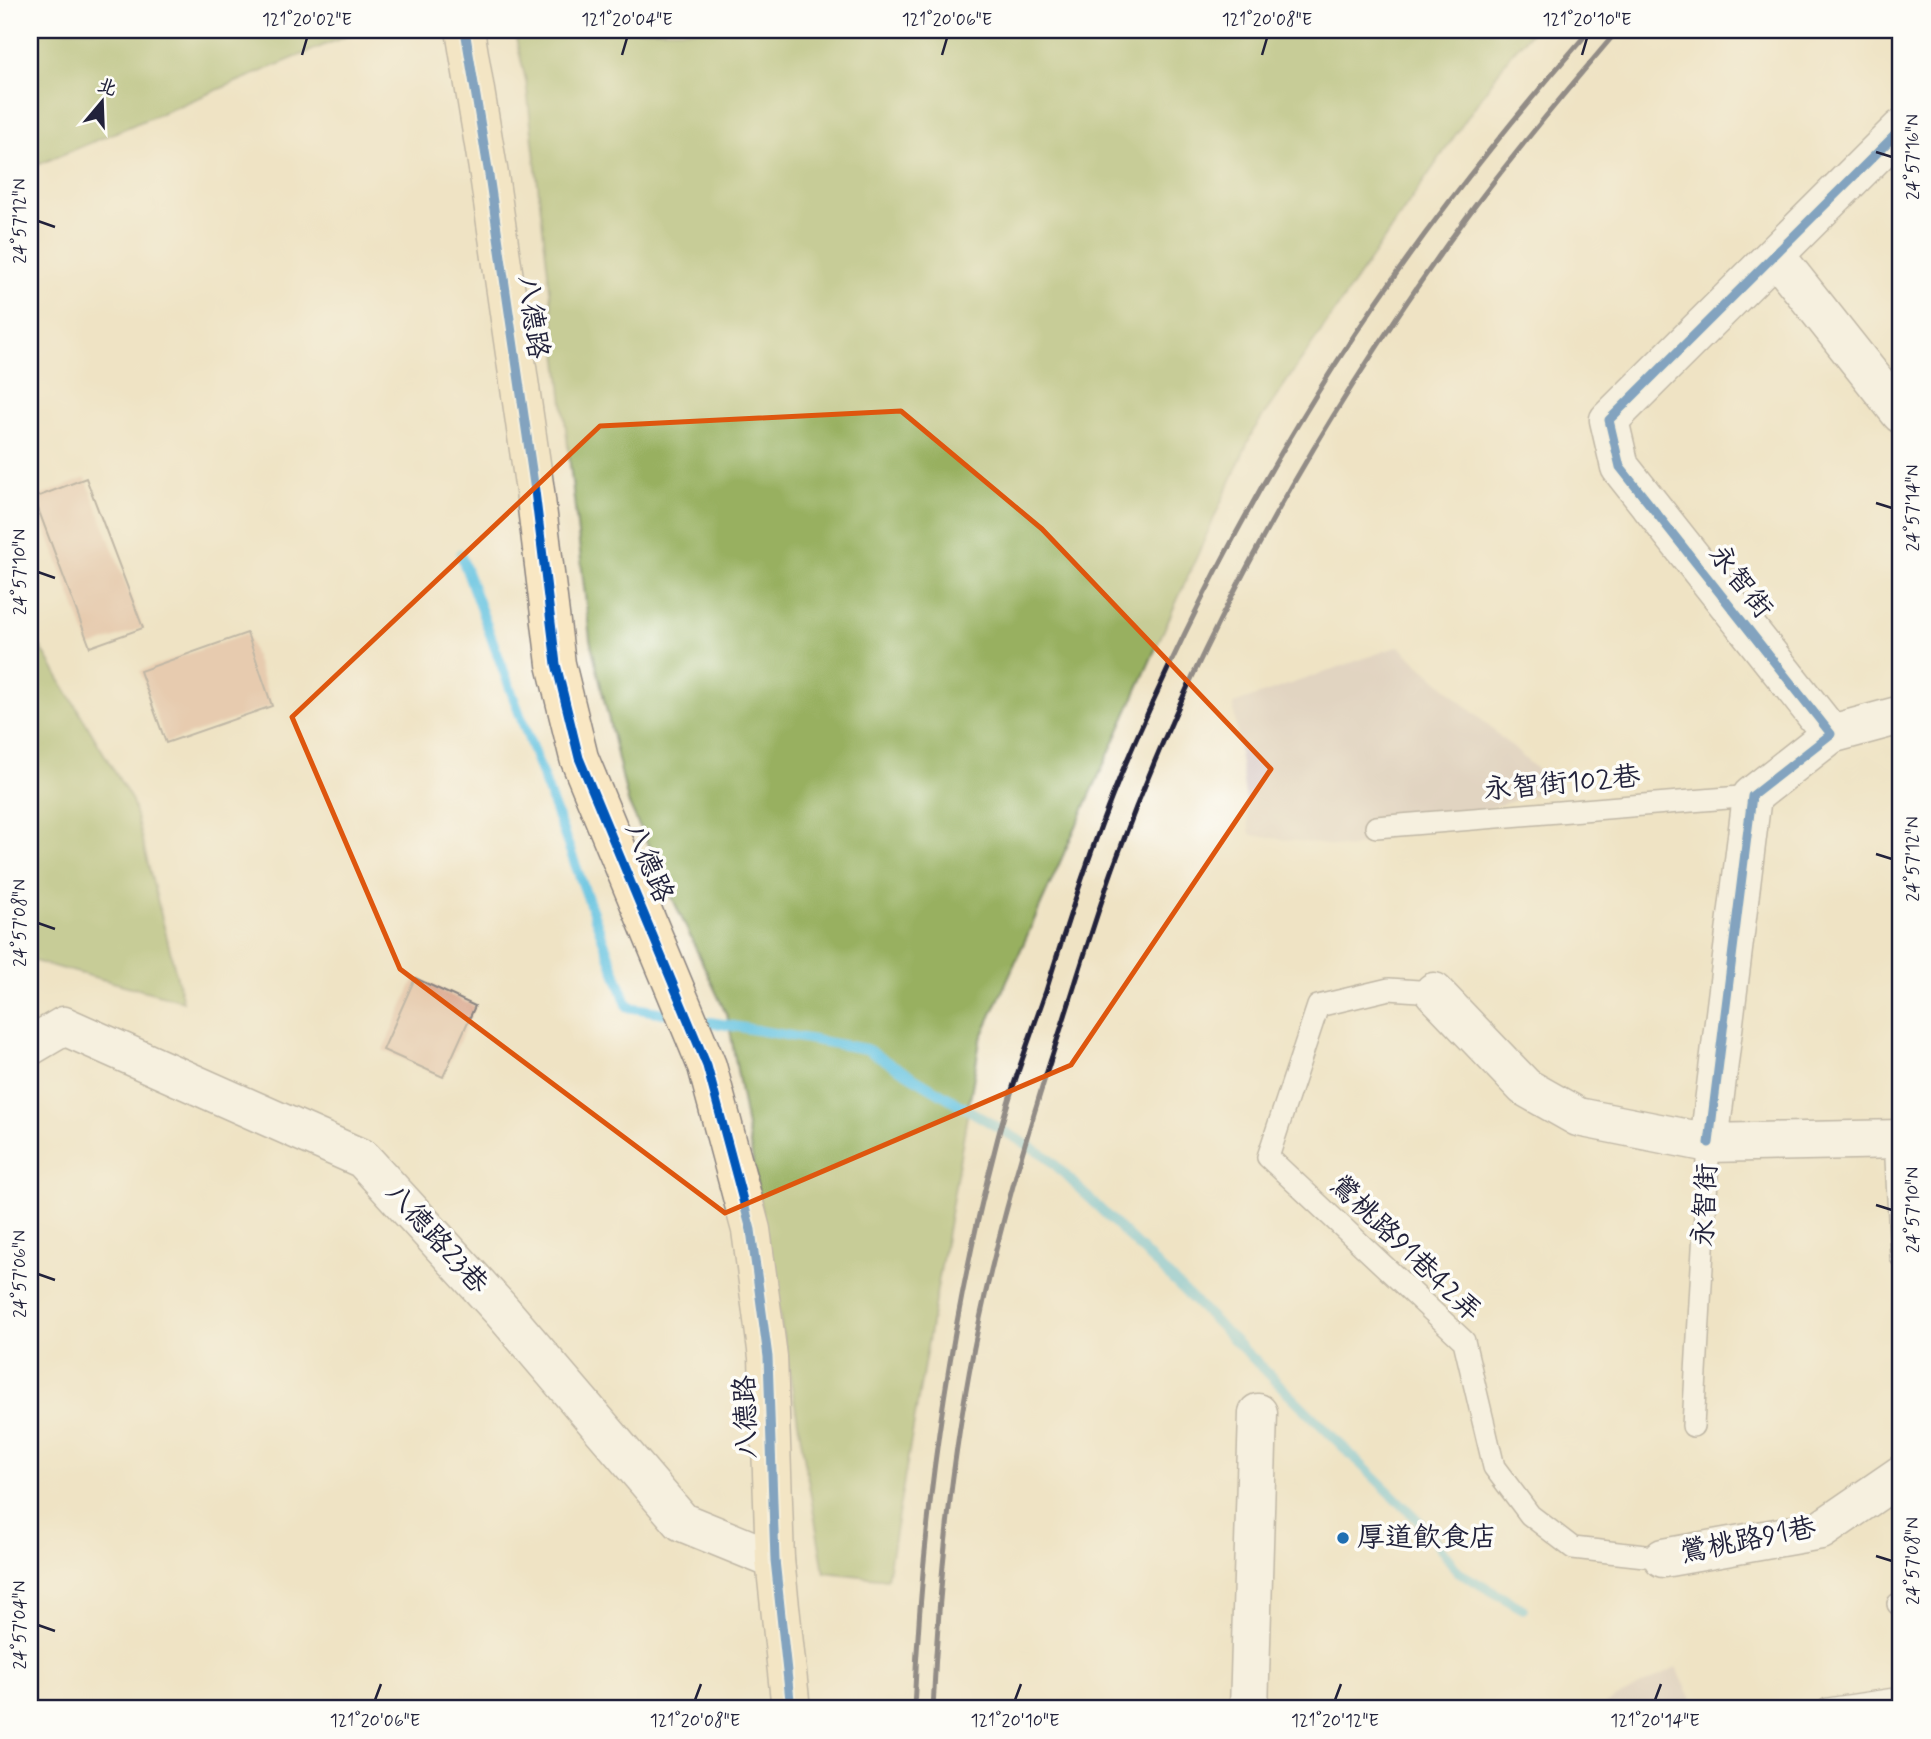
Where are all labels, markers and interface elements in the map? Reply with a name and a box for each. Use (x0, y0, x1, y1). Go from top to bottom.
text: 121°20'02"E (262, 8, 352, 32)
text: 121°20'04"E (581, 8, 673, 32)
text: 121°20'06"E (902, 8, 992, 32)
text: 121°20'08"E (1222, 8, 1312, 32)
text: 121°20'10"E (1543, 8, 1631, 32)
north arrow (66, 66, 136, 136)
text: 北 (94, 72, 120, 102)
text: 24°57'16"N (1901, 114, 1925, 200)
text: 24°57'12"N (8, 178, 32, 264)
street label: 八德路 (508, 273, 556, 361)
text: 24°57'14"N (1901, 464, 1925, 552)
text: 24°57'10"N (8, 529, 32, 615)
street label: 永智街 (1700, 538, 1780, 626)
street label: 永智街102巷 (1482, 759, 1643, 809)
text: 24°57'12"N (1901, 816, 1925, 902)
street label: 八德路 (615, 817, 681, 909)
text: 24°57'08"N (8, 879, 32, 967)
street label: 永智街 (1685, 1162, 1727, 1248)
street label: 鶯桃路91巷42弄 (1321, 1167, 1489, 1331)
text: 24°57'10"N (1901, 1167, 1925, 1253)
street label: 八德路23巷 (376, 1176, 496, 1303)
text: 24°57'06"N (8, 1230, 32, 1318)
street label: 八德路 (727, 1374, 767, 1460)
street label: 鶯桃路91巷 (1677, 1510, 1820, 1572)
text: 24°57'08"N (1901, 1517, 1925, 1605)
place label: 厚道飲食店 (1357, 1520, 1497, 1557)
marker: 厚道飲食店 (1335, 1530, 1351, 1546)
text: 24°57'04"N (8, 1580, 32, 1670)
text: 121°20'06"E (330, 1709, 420, 1733)
text: 121°20'08"E (650, 1709, 740, 1733)
text: 121°20'10"E (971, 1709, 1059, 1733)
text: 121°20'12"E (1291, 1709, 1379, 1733)
text: 121°20'14"E (1610, 1709, 1700, 1733)

